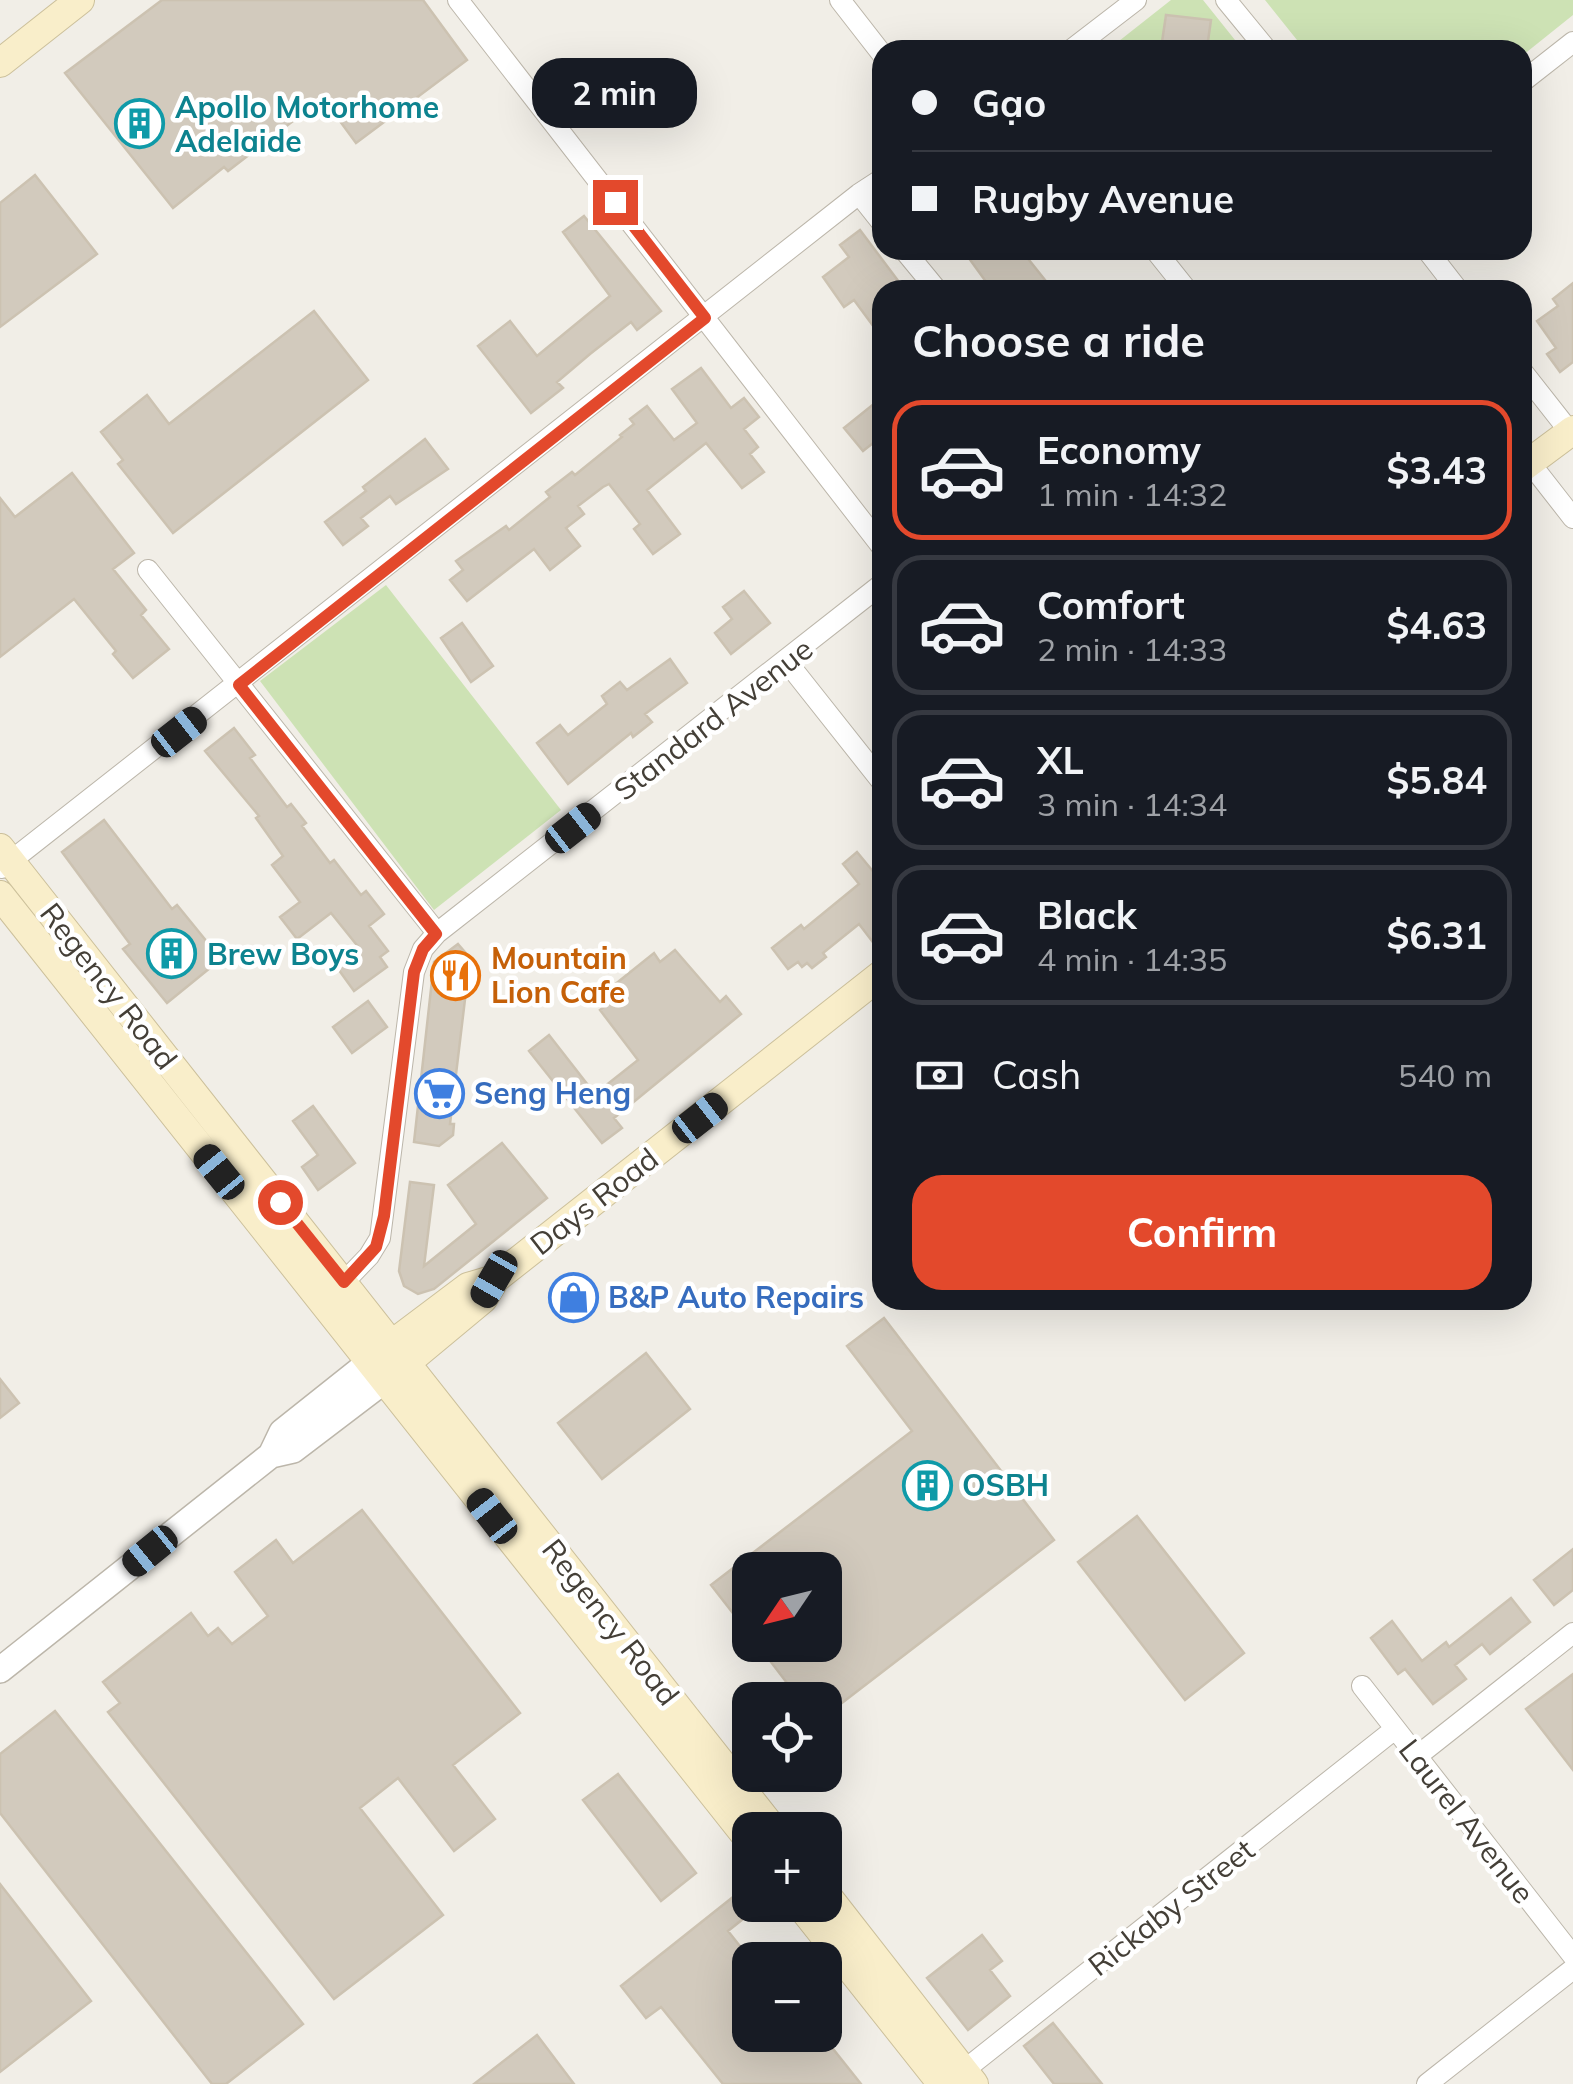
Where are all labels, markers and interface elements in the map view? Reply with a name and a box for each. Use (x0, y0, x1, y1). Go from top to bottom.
callout: 2 min (532, 57, 698, 127)
text: 2 min (572, 73, 657, 113)
text: Gạo (972, 79, 1046, 127)
place label: Apollo Motorhome Adelaide (175, 88, 439, 160)
building icon: Apollo Motorhome Adelaide (114, 98, 166, 150)
text: Rugby Avenue (972, 175, 1234, 223)
route end (593, 180, 638, 225)
text: Choose a ride (912, 312, 1205, 368)
icon: car (917, 425, 1007, 515)
text: Economy (1037, 426, 1201, 474)
text: $3.43 (1386, 446, 1487, 494)
text: 1 min · 14:32 (1037, 474, 1227, 514)
icon: car (917, 580, 1007, 670)
text: Comfort (1037, 581, 1185, 629)
text: $4.63 (1386, 601, 1487, 649)
text: 2 min · 14:33 (1037, 629, 1227, 669)
street label: Standard Avenue (606, 630, 820, 808)
car (146, 702, 212, 762)
icon: car (917, 735, 1007, 825)
text: XL (1037, 736, 1084, 784)
text: $5.84 (1386, 756, 1487, 804)
text: 3 min · 14:34 (1037, 784, 1227, 824)
car (540, 798, 606, 858)
icon: car (917, 890, 1007, 980)
text: Black (1037, 891, 1137, 939)
street label: Regency Road (32, 895, 186, 1077)
text: $6.31 (1386, 911, 1487, 959)
building icon: Brew Boys (146, 928, 198, 980)
place label: Brew Boys (207, 935, 359, 973)
place label: Mountain Lion Cafe (491, 939, 627, 1011)
text: 4 min · 14:35 (1037, 939, 1227, 979)
restaurant icon: Mountain Lion Cafe (430, 949, 482, 1001)
icon: cash (912, 1048, 967, 1103)
text: Cash (992, 1051, 1081, 1099)
text: 540 m (1398, 1055, 1492, 1095)
supermarket icon: Seng Heng (413, 1067, 465, 1119)
place label: Seng Heng (474, 1074, 631, 1112)
car (667, 1088, 733, 1148)
car (188, 1139, 250, 1205)
street label: Days Road (522, 1139, 666, 1263)
button: Confirm (912, 1175, 1492, 1290)
route start (258, 1180, 303, 1225)
car (466, 1246, 522, 1312)
shop icon: B&P Auto Repairs (547, 1271, 599, 1323)
place label: B&P Auto Repairs (608, 1278, 864, 1316)
building icon: OSBH (901, 1459, 953, 1511)
place label: OSBH (962, 1466, 1049, 1504)
car (462, 1483, 522, 1549)
car (117, 1520, 183, 1582)
street label: Regency Road (534, 1531, 688, 1713)
north arrow (732, 1552, 842, 1662)
map controls (732, 1552, 842, 2052)
button: locate (732, 1682, 842, 1792)
street label: Laurel Avenue (1391, 1731, 1543, 1911)
button: + (732, 1812, 842, 1922)
street label: Rickaby Street (1080, 1830, 1262, 1984)
button: − (732, 1942, 842, 2052)

